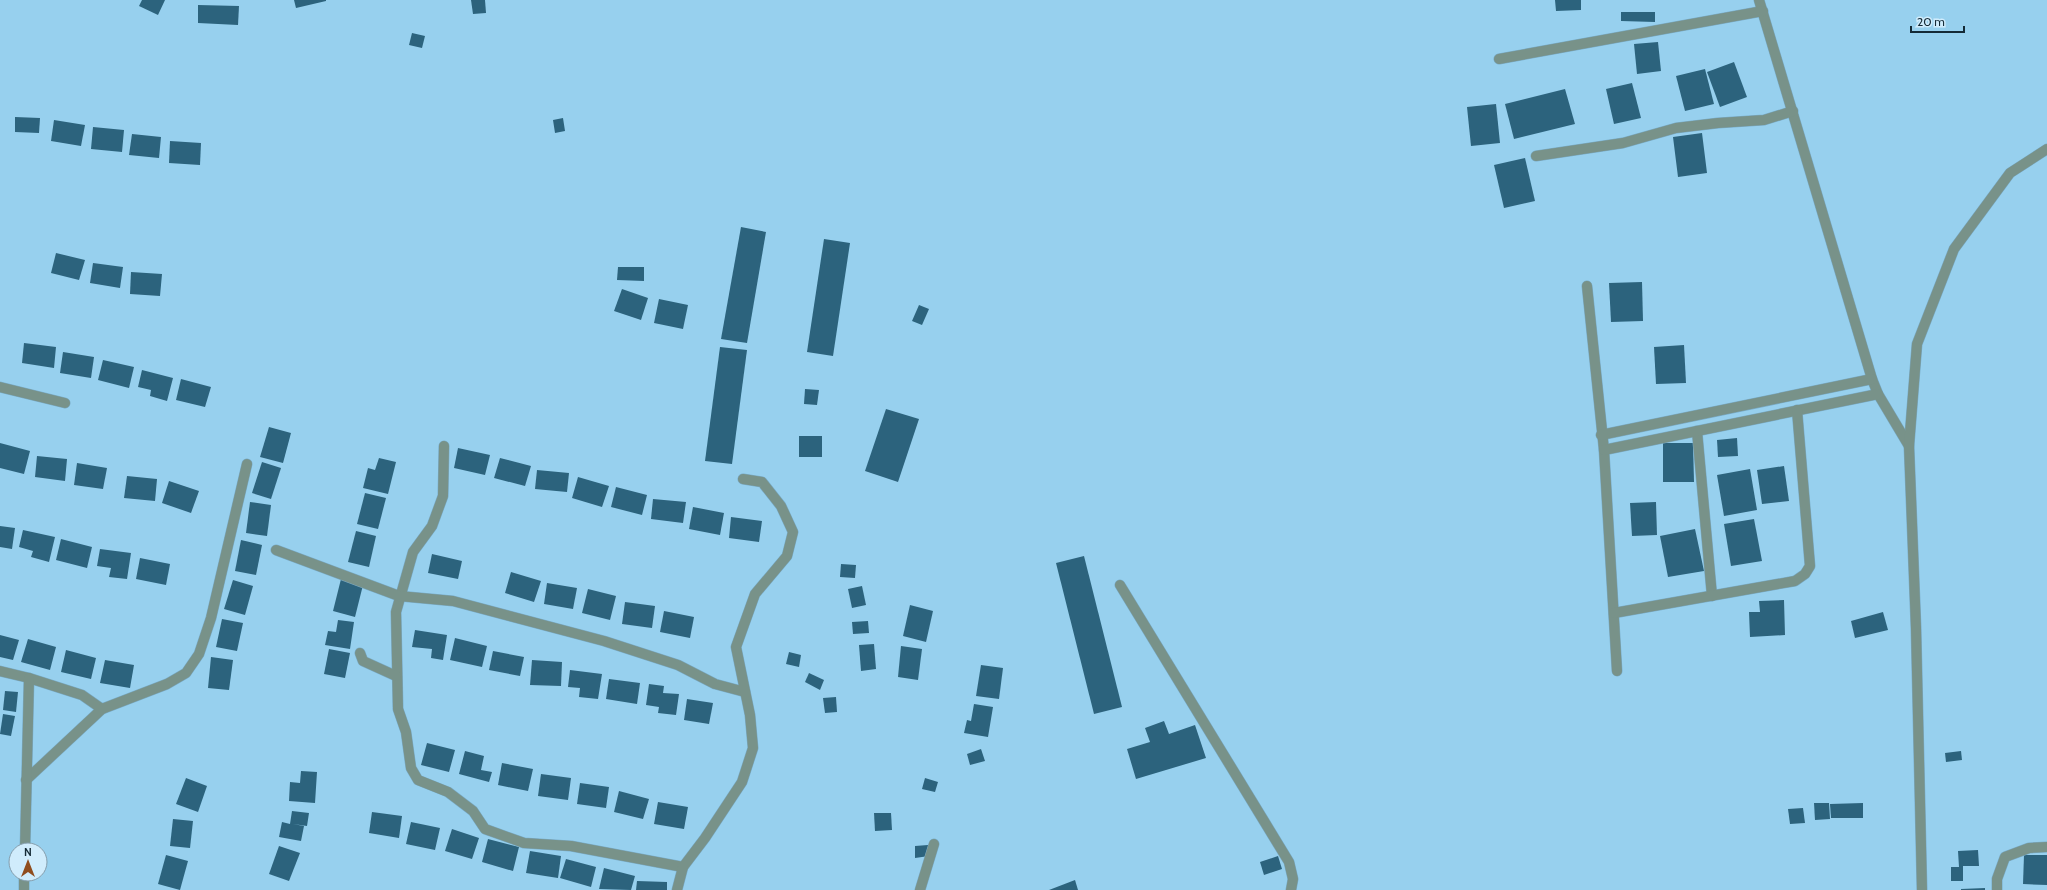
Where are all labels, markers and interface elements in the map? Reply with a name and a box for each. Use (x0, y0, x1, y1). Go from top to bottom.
scale bar (1911, 8, 1964, 34)
text: 20 m (1917, 14, 1945, 29)
north arrow (8, 842, 48, 882)
text: N (24, 845, 32, 859)

